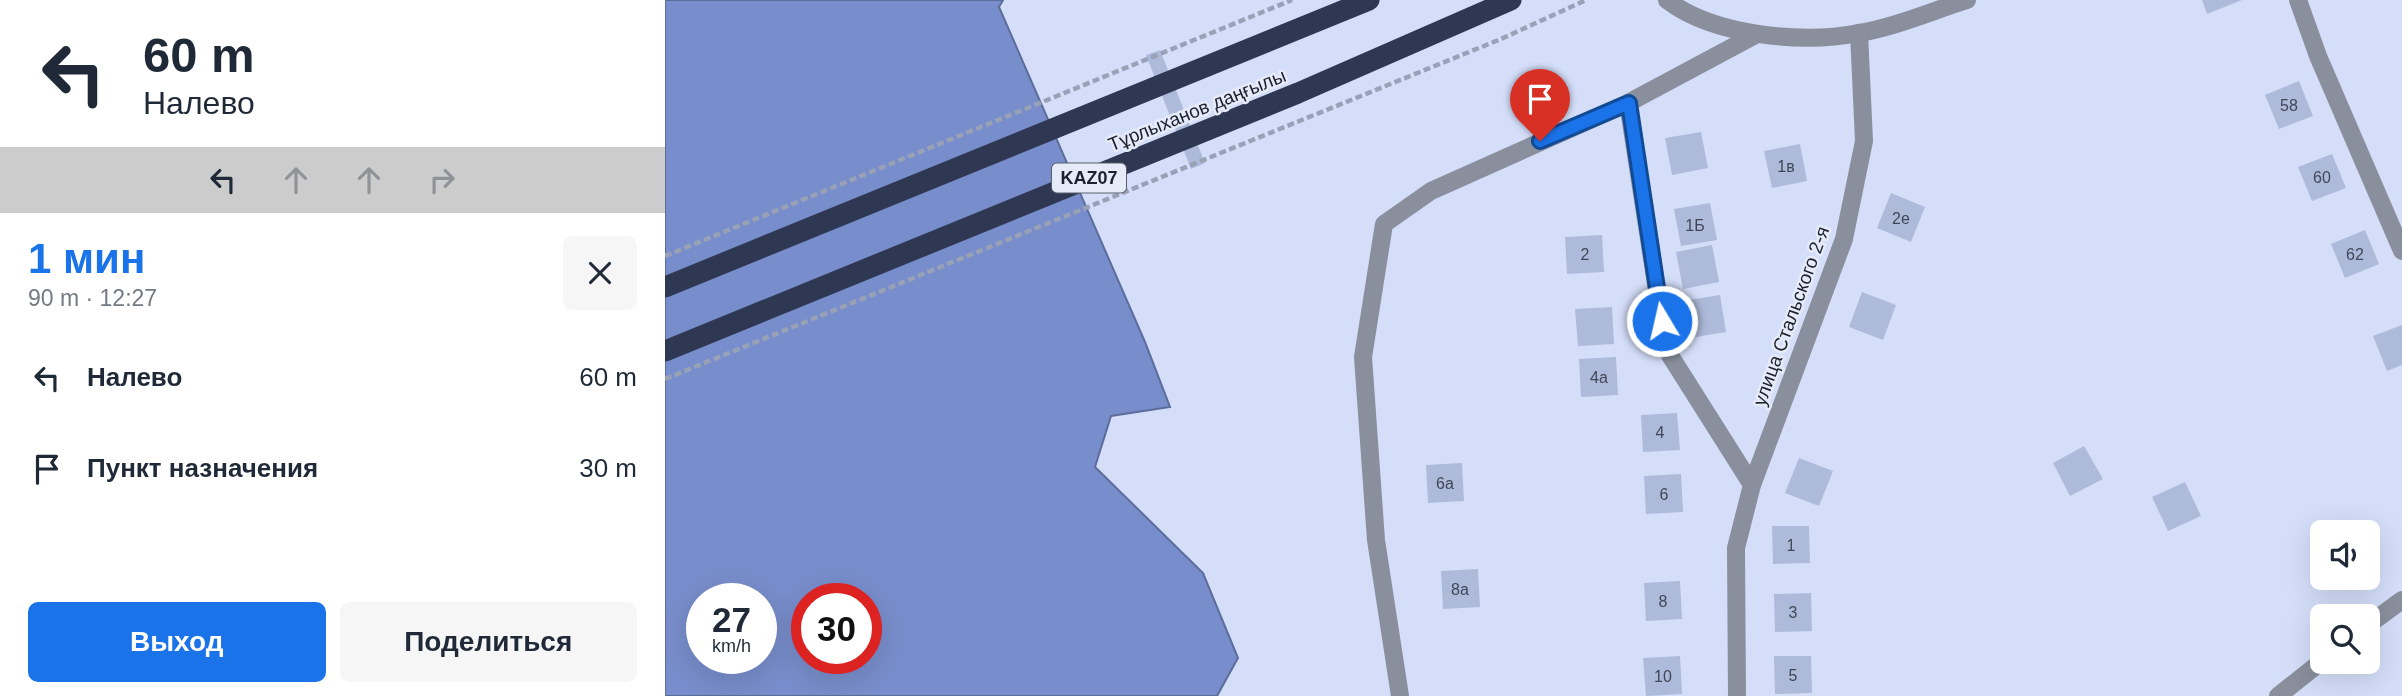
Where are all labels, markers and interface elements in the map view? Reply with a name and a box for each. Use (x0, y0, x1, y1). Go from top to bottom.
icon: left (28, 28, 119, 119)
text: 60 m (143, 28, 255, 82)
street label: Тұрлыханов даңғылы (1105, 65, 1289, 155)
pin (1510, 69, 1570, 141)
icon: arrive (1521, 80, 1559, 118)
text: Налево (143, 85, 255, 121)
house number: 58 (2280, 97, 2298, 114)
house number: 1в (1777, 158, 1795, 175)
icon: left (204, 161, 242, 199)
icon: ahead (277, 161, 315, 199)
icon: ahead (350, 161, 388, 199)
icon: right (423, 161, 461, 199)
road number: KAZ07 (1052, 163, 1126, 192)
house number: 60 (2313, 169, 2331, 186)
house number: 2е (1892, 210, 1910, 227)
house number: 1Б (1685, 217, 1705, 234)
street label: улица Стальского 2-я (1749, 223, 1833, 409)
text: 1 мин (28, 235, 145, 282)
button: close (563, 236, 637, 310)
house number: 2 (1581, 246, 1590, 263)
house number: 62 (2346, 246, 2364, 263)
position arrow (1625, 284, 1699, 358)
text: 90 m · 12:27 (28, 285, 157, 311)
icon: left (28, 359, 66, 397)
text: Налево (87, 362, 182, 392)
text: 60 m (579, 362, 637, 392)
house number: 4а (1590, 369, 1608, 386)
house number: 4 (1656, 424, 1665, 441)
icon: arrive (28, 450, 66, 488)
text: Пункт назначения (87, 453, 318, 483)
text: 30 m (579, 453, 637, 483)
house number: 6а (1436, 475, 1454, 492)
house number: 6 (1660, 486, 1669, 503)
map controls (2310, 520, 2380, 674)
button: sound (2310, 520, 2380, 590)
house number: 1 (1787, 537, 1796, 554)
house number: 8а (1451, 581, 1469, 598)
speed limit sign: 30 (791, 583, 882, 674)
house number: 8 (1659, 593, 1668, 610)
text: 27 (712, 600, 751, 639)
button: Выход (28, 602, 326, 682)
button: Поделиться (340, 602, 637, 682)
house number: 3 (1789, 604, 1798, 621)
button: search (2310, 604, 2380, 674)
text: km/h (712, 636, 751, 656)
house number: 5 (1789, 667, 1798, 684)
house number: 10 (1654, 668, 1672, 685)

